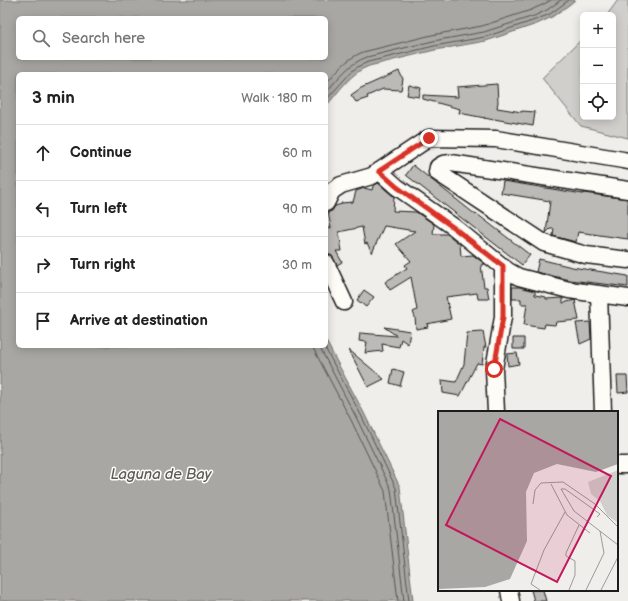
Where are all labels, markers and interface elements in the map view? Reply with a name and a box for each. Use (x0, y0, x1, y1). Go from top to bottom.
map controls (580, 12, 616, 120)
button: + (580, 12, 616, 48)
search box (16, 16, 328, 60)
icon: search (30, 27, 52, 49)
text: Search here (62, 29, 145, 48)
button: − (580, 48, 616, 84)
button: locate (580, 84, 616, 120)
text: 3 min (32, 88, 75, 108)
text: Walk · 180 m (241, 90, 312, 106)
route end (420, 129, 438, 147)
icon: ahead (32, 142, 54, 164)
text: Continue (70, 143, 132, 162)
text: 60 m (282, 145, 312, 161)
icon: left (32, 198, 54, 220)
text: Turn left (70, 199, 127, 218)
text: 90 m (283, 201, 312, 217)
icon: right (32, 254, 54, 276)
text: Turn right (70, 255, 135, 274)
text: 30 m (282, 257, 312, 273)
icon: arrive (32, 310, 54, 332)
text: Arrive at destination (70, 311, 208, 330)
route start (485, 360, 503, 378)
inset map (438, 411, 618, 591)
water label: Laguna de Bay (111, 465, 213, 484)

